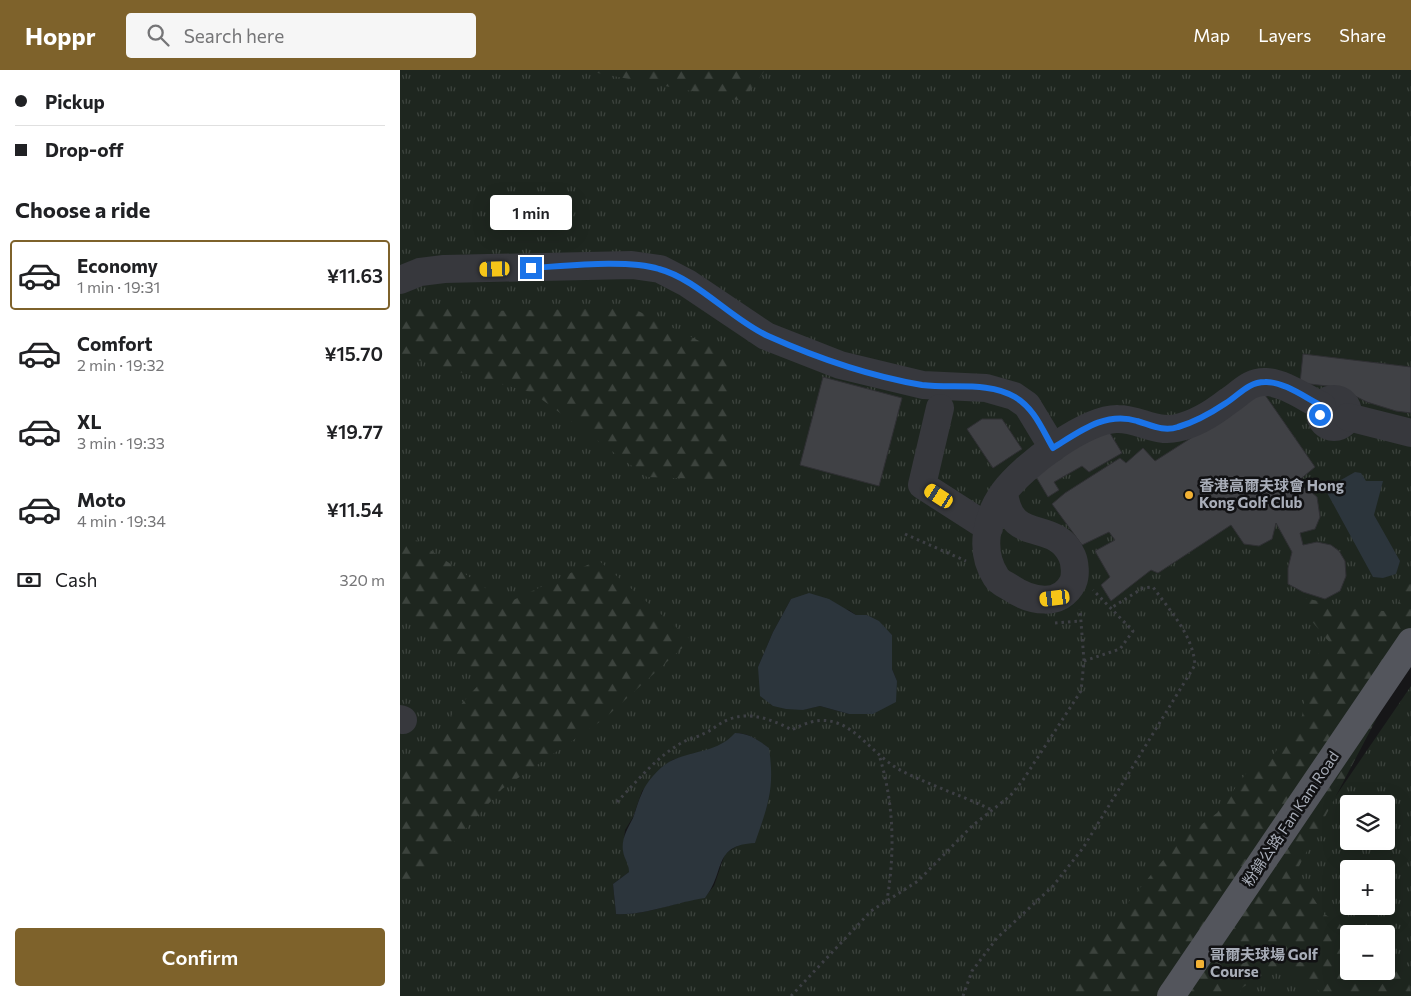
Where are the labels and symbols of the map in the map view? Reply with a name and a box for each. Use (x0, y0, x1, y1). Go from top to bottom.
callout: 1 min (490, 196, 572, 230)
route end (520, 257, 542, 279)
car (479, 261, 510, 277)
route start (1309, 404, 1331, 426)
place label: 香港高爾夫球會 Hong Kong Golf Club (1199, 476, 1344, 511)
car (922, 482, 955, 510)
marker: 香港高爾夫球會 Hong Kong Golf Club (1183, 489, 1195, 501)
car (1039, 589, 1070, 607)
street label: 粉錦公路 Fan Kam Road (1238, 747, 1342, 890)
place label: 哥爾夫球場 Golf Course (1210, 945, 1319, 980)
marker: 哥爾夫球場 Golf Course (1194, 958, 1206, 970)

